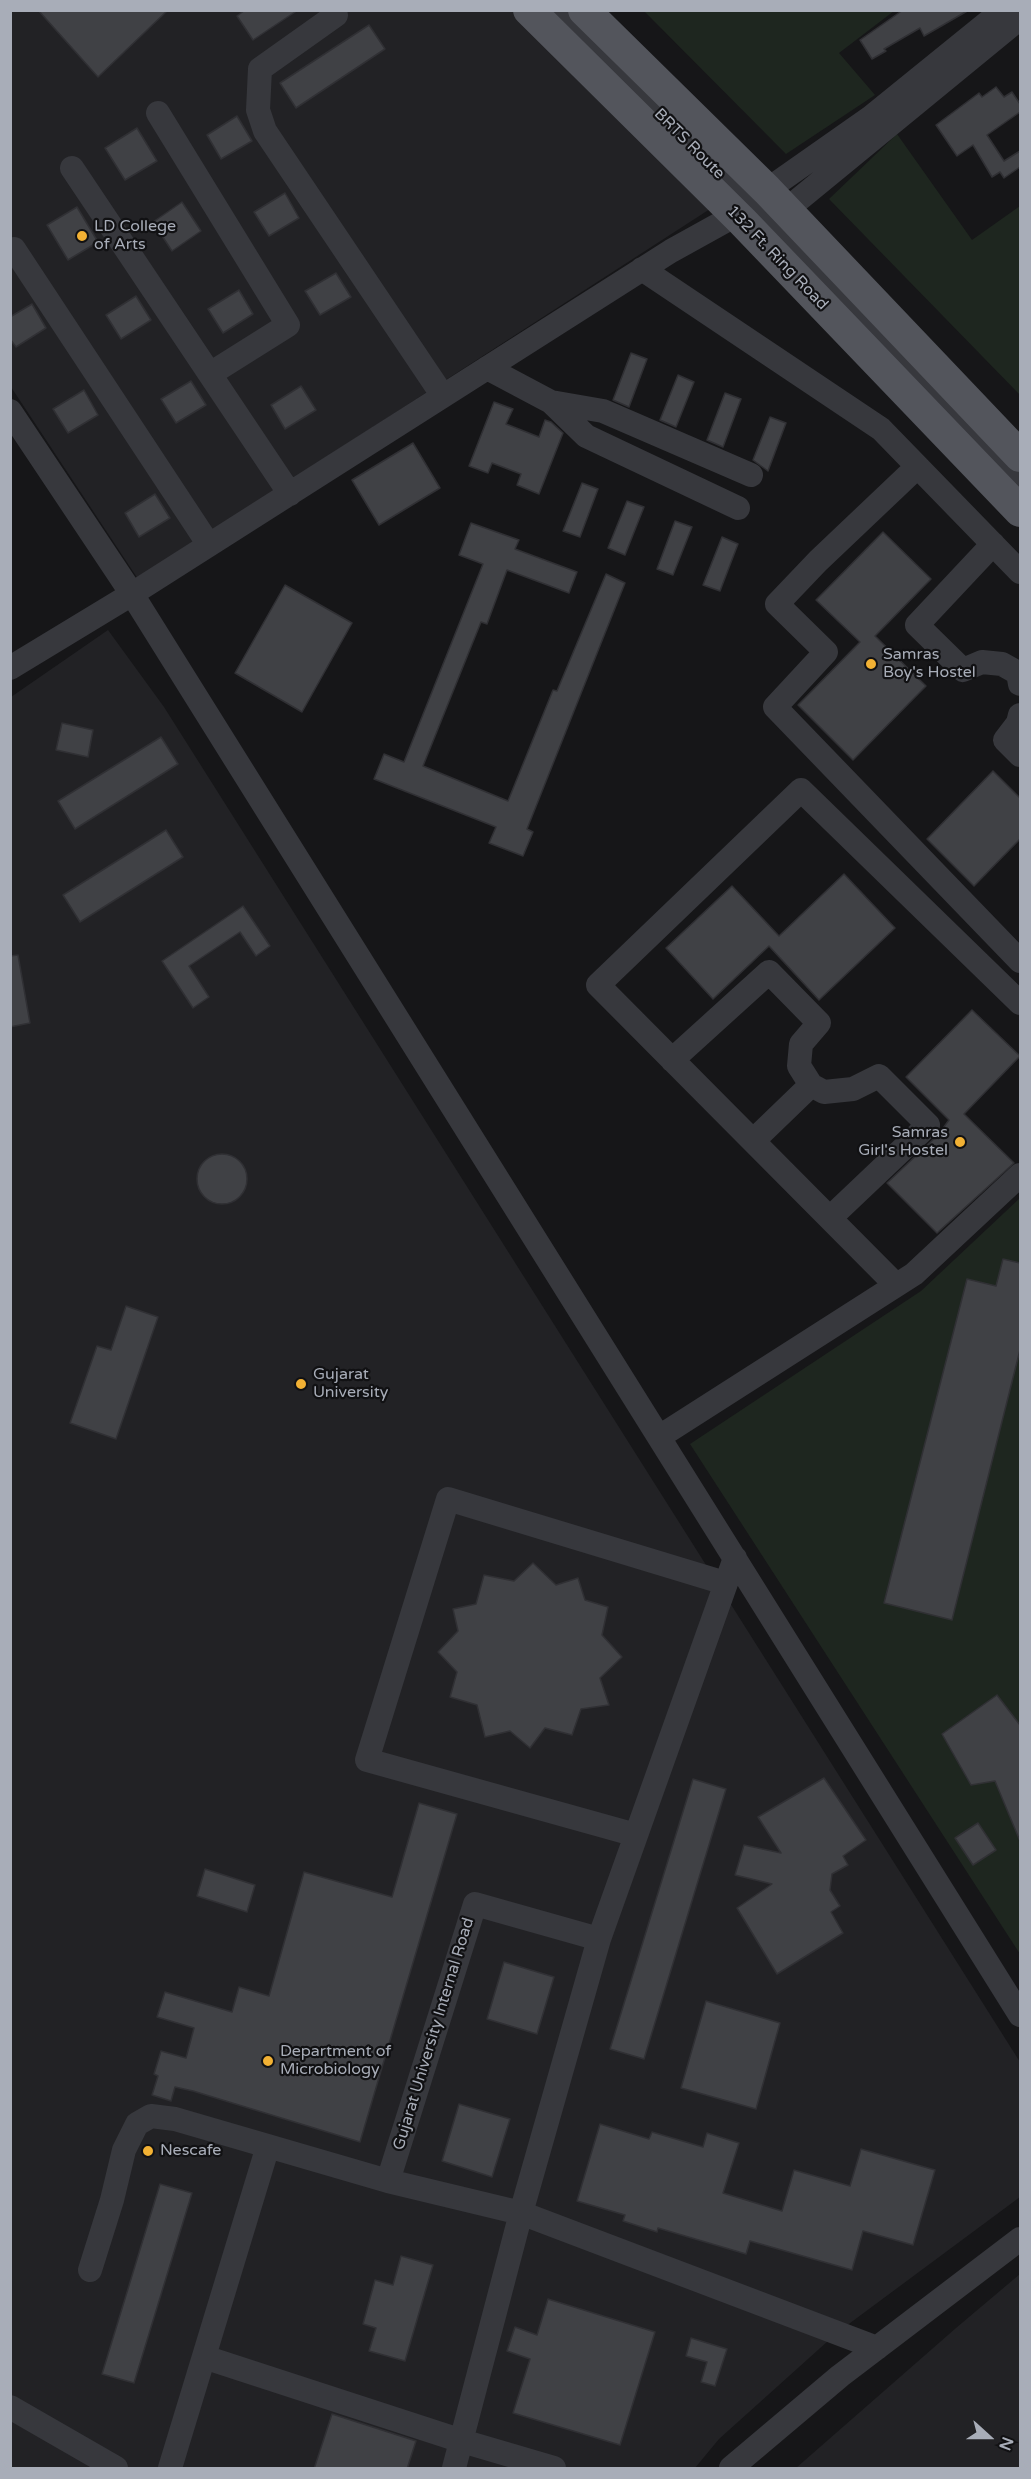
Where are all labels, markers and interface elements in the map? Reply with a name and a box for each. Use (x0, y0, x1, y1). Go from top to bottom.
street label: BRTS Route (650, 105, 728, 183)
street label: 132 Ft. Ring Road (722, 202, 832, 314)
place label: LD College of Arts (94, 217, 176, 255)
marker: LD College of Arts (75, 229, 89, 243)
place label: Samras Boy's Hostel (883, 645, 976, 683)
marker: Samras Boy's Hostel (864, 657, 878, 671)
place label: Samras Girl's Hostel (858, 1123, 948, 1161)
marker: Samras Girl's Hostel (953, 1135, 967, 1149)
place label: Gujarat University (313, 1365, 388, 1403)
marker: Gujarat University (294, 1377, 308, 1391)
street label: Gujarat University Internal Road (389, 1916, 479, 2152)
place label: Department of Microbiology (280, 2042, 391, 2080)
marker: Department of Microbiology (261, 2054, 275, 2068)
place label: Nescafe (160, 2141, 221, 2161)
marker: Nescafe (141, 2144, 155, 2158)
north arrow (959, 2407, 1019, 2467)
text: N (994, 2434, 1017, 2453)

